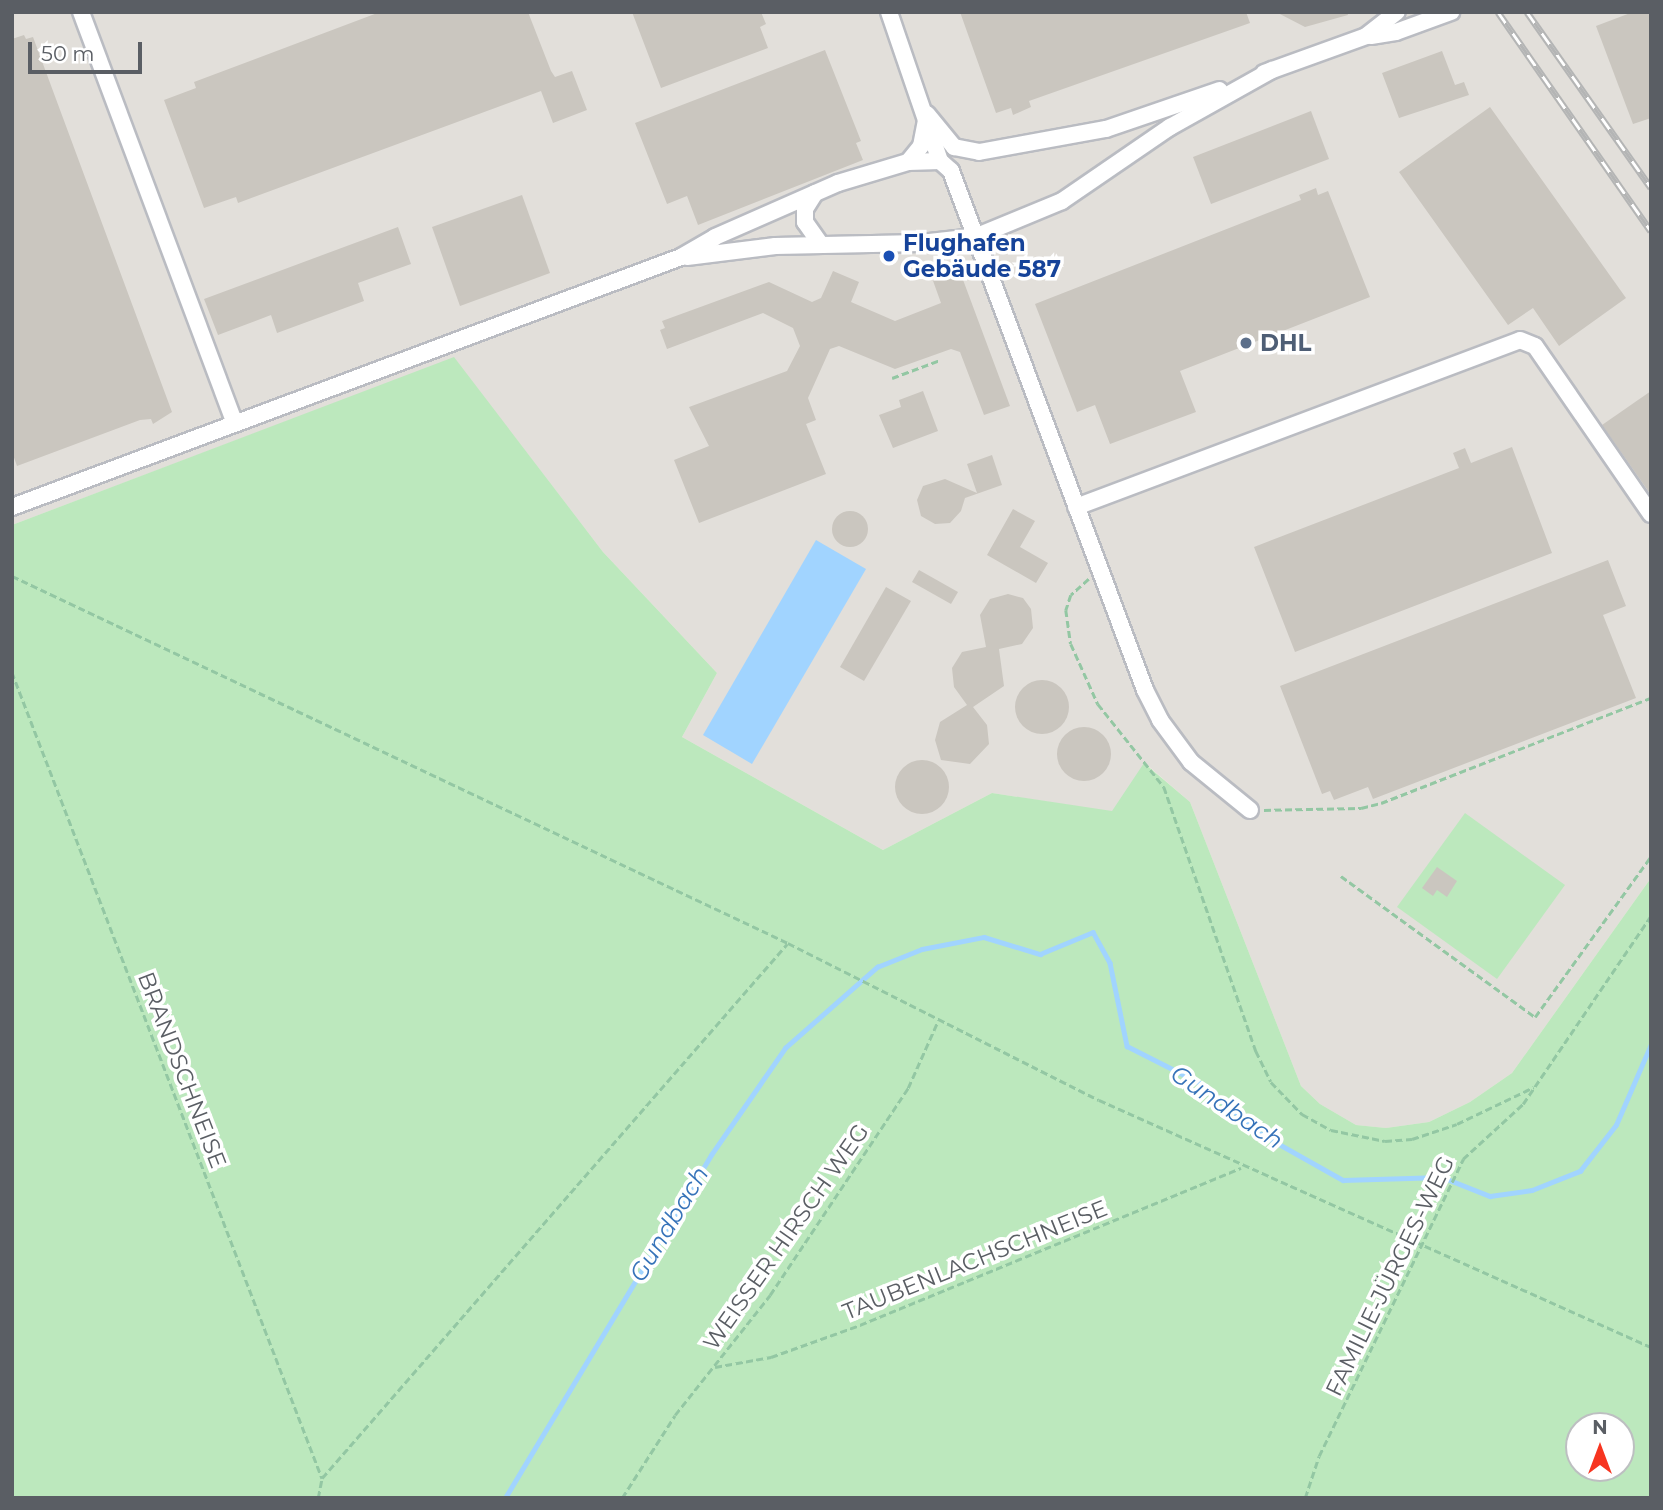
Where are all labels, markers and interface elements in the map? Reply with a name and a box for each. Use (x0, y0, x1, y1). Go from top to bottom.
scale bar (32, 28, 145, 72)
text: 50 m (41, 41, 95, 66)
place label: Flughafen Gebäude 587 (903, 229, 1061, 283)
marker: Flughafen Gebäude 587 (881, 248, 897, 264)
place label: DHL (1260, 329, 1311, 357)
marker: DHL (1238, 335, 1254, 351)
street label: BRANDSCHNEISE (132, 968, 232, 1172)
water label: Gundbach (1165, 1059, 1289, 1155)
street label: WEISSER HIRSCH WEG (697, 1119, 875, 1355)
street label: FAMILIE-JÜRGES-WEG (1320, 1151, 1460, 1401)
water label: Gundbach (623, 1161, 715, 1287)
street label: TAUBENLACHSCHNEISE (839, 1194, 1111, 1326)
north arrow (1565, 1412, 1635, 1482)
text: N (1592, 1416, 1608, 1439)

